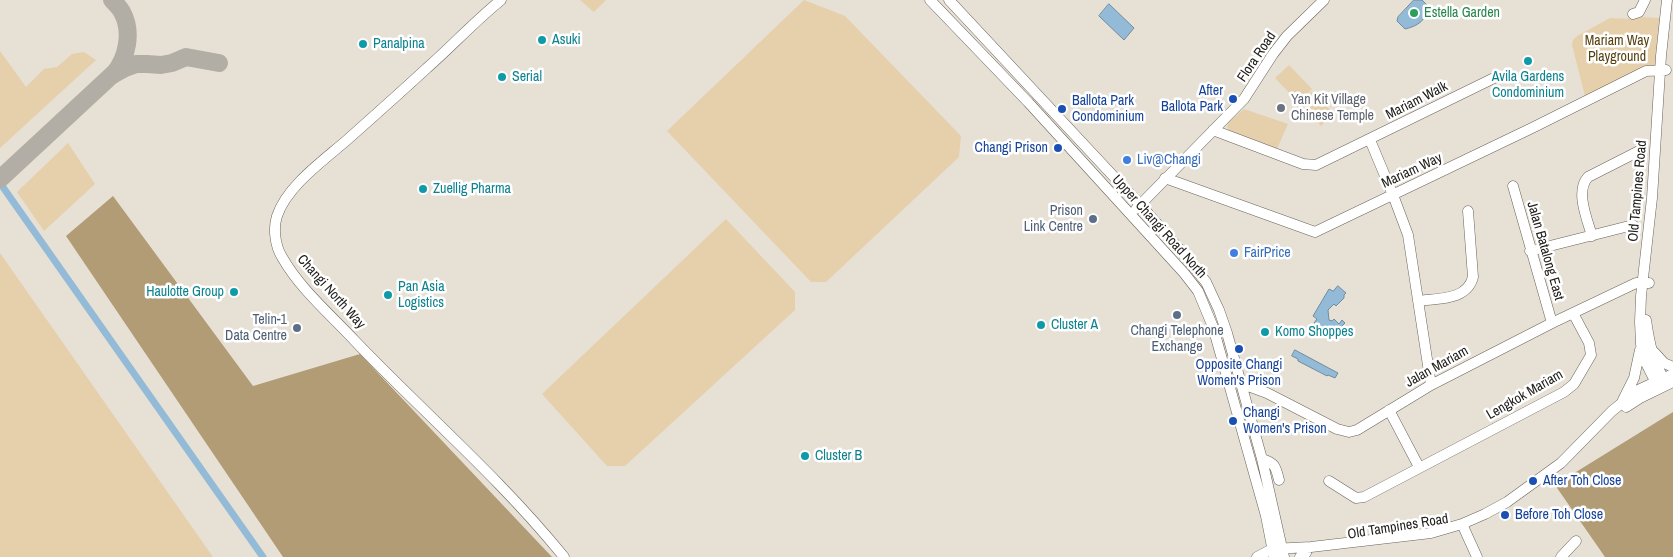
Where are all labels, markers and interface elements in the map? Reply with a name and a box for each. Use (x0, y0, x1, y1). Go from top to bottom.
place label: Estella Garden (1424, 5, 1500, 21)
marker: Estella Garden (1408, 7, 1420, 19)
street label: Flora Road (1234, 29, 1280, 85)
place label: Asuki (552, 32, 581, 48)
park label: Mariam Way Playground (1585, 33, 1649, 65)
marker: Asuki (536, 34, 548, 46)
place label: Panalpina (373, 36, 425, 52)
marker: Panalpina (357, 38, 369, 50)
marker: Avila Gardens Condominium (1522, 55, 1534, 67)
place label: Serial (512, 69, 542, 85)
place label: Avila Gardens Condominium (1492, 69, 1564, 102)
marker: Serial (496, 71, 508, 83)
street label: Mariam Walk (1383, 78, 1451, 124)
place label: After Ballota Park (1161, 83, 1223, 115)
place label: Yan Kit Village Chinese Temple (1291, 92, 1374, 124)
place label: Ballota Park Condominium (1072, 93, 1144, 125)
marker: After Ballota Park (1227, 93, 1239, 105)
marker: Yan Kit Village Chinese Temple (1275, 102, 1287, 114)
marker: Ballota Park Condominium (1056, 103, 1068, 115)
place label: Changi Prison (975, 140, 1048, 156)
street label: Old Tampines Road (1625, 140, 1651, 242)
marker: Changi Prison (1052, 142, 1064, 154)
street label: Mariam Way (1379, 150, 1445, 192)
place label: Liv@Changi (1137, 152, 1201, 168)
marker: Liv@Changi (1121, 154, 1133, 166)
street label: Upper Changi Road North (1108, 172, 1210, 282)
place label: Zuellig Pharma (433, 181, 511, 197)
marker: Zuellig Pharma (417, 183, 429, 195)
street label: Jalan Batalong East (1523, 200, 1567, 302)
place label: Prison Link Centre (1024, 203, 1083, 236)
marker: Prison Link Centre (1087, 213, 1099, 225)
place label: FairPrice (1244, 245, 1291, 261)
marker: FairPrice (1228, 247, 1240, 259)
street label: Changi North Way (293, 251, 369, 333)
place label: Pan Asia Logistics (398, 279, 445, 312)
place label: Haulotte Group (146, 284, 224, 300)
marker: Haulotte Group (228, 286, 240, 298)
marker: Pan Asia Logistics (382, 289, 394, 301)
marker: Changi Telephone Exchange (1171, 309, 1183, 321)
place label: Telin-1 Data Centre (225, 312, 287, 344)
place label: Cluster A (1051, 317, 1098, 333)
marker: Cluster A (1035, 319, 1047, 331)
marker: Telin-1 Data Centre (291, 322, 303, 334)
place label: Changi Telephone Exchange (1130, 323, 1224, 356)
place label: Komo Shoppes (1275, 324, 1353, 340)
marker: Komo Shoppes (1259, 326, 1271, 338)
marker: Opposite Changi Women's Prison (1233, 343, 1245, 355)
street label: Jalan Mariam (1403, 343, 1471, 391)
place label: Opposite Changi Women's Prison (1196, 357, 1282, 390)
street label: Lengkok Mariam (1484, 366, 1566, 424)
place label: Changi Women's Prison (1243, 405, 1327, 438)
marker: Changi Women's Prison (1227, 415, 1239, 427)
place label: Cluster B (815, 448, 862, 464)
marker: Cluster B (799, 450, 811, 462)
place label: After Toh Close (1543, 473, 1621, 489)
marker: After Toh Close (1527, 475, 1539, 487)
place label: Before Toh Close (1515, 507, 1603, 523)
marker: Before Toh Close (1499, 509, 1511, 521)
street label: Old Tampines Road (1346, 511, 1450, 543)

